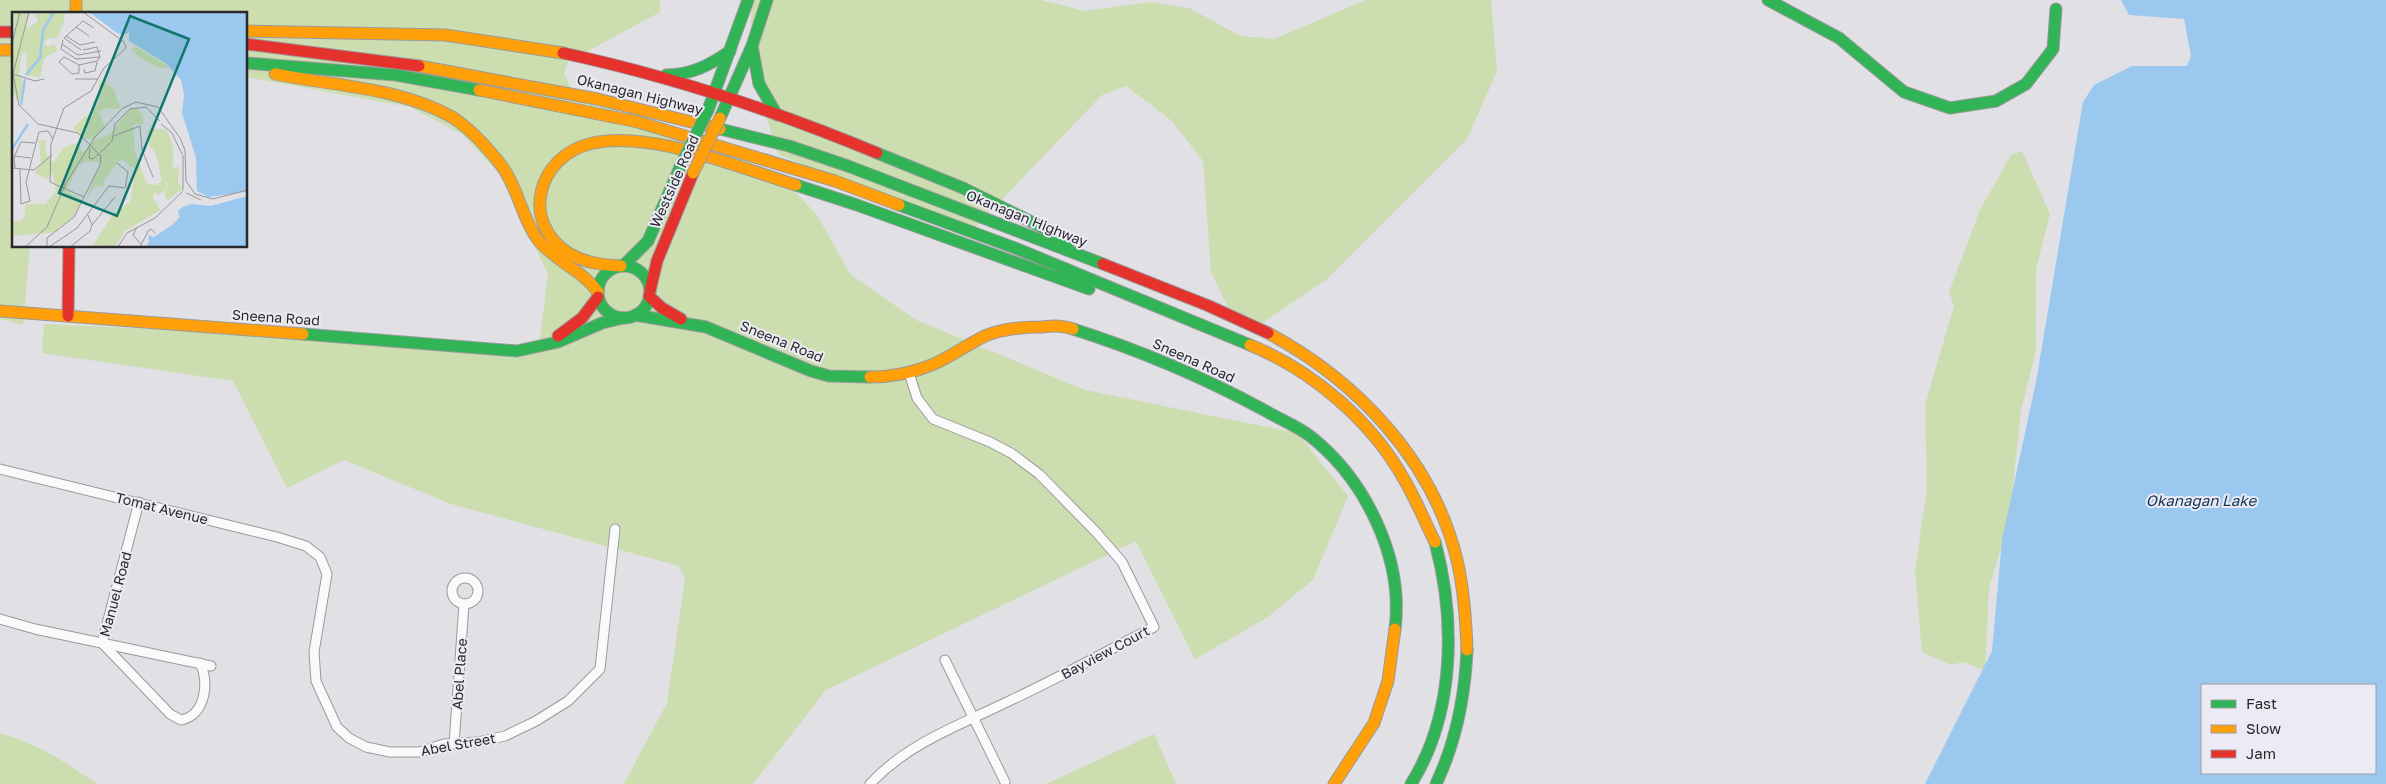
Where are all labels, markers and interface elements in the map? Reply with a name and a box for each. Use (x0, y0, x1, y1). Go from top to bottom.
inset map (12, 12, 248, 248)
street label: Okanagan Highway (575, 70, 705, 118)
street label: Westside Road (646, 132, 702, 230)
street label: Okanagan Highway (964, 186, 1090, 250)
street label: Sneena Road (231, 305, 321, 329)
street label: Sneena Road (738, 317, 826, 365)
street label: Sneena Road (1150, 334, 1238, 386)
street label: Tomat Avenue (114, 488, 210, 528)
water label: Okanagan Lake (2146, 491, 2257, 510)
street label: Manuel Road (95, 550, 135, 638)
street label: Bayview Court (1058, 622, 1152, 682)
street label: Abel Place (448, 638, 470, 710)
legend (2201, 684, 2376, 774)
text: Fast (2246, 694, 2277, 712)
text: Slow (2246, 719, 2281, 737)
street label: Abel Street (419, 729, 497, 759)
text: Jam (2246, 744, 2276, 762)

